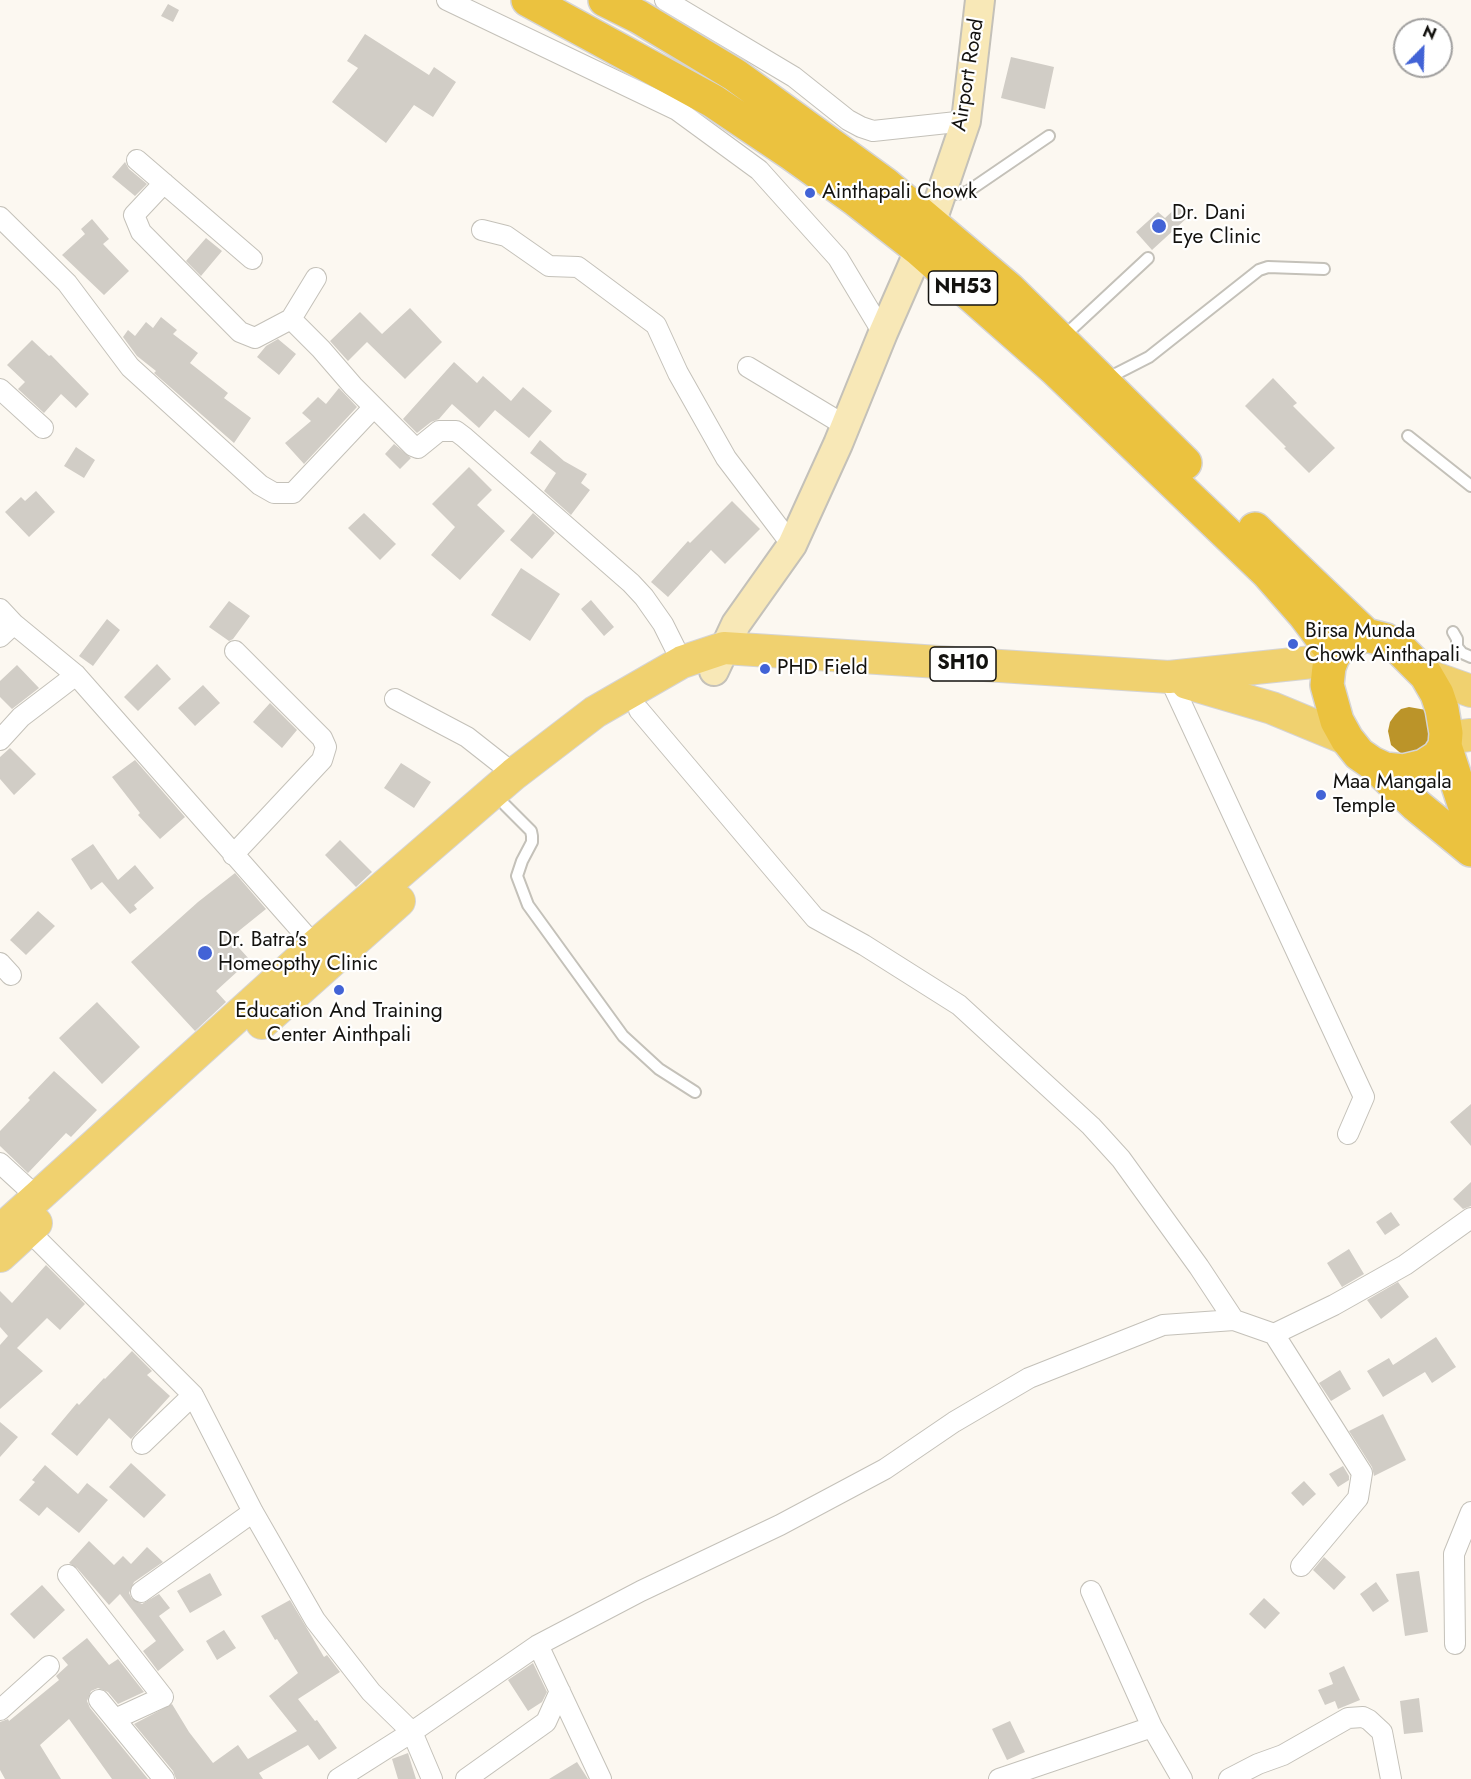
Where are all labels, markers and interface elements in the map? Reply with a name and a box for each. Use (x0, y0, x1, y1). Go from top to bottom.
street label: Airport Road (948, 17, 990, 133)
north arrow (1393, 18, 1453, 78)
text: N (1419, 20, 1440, 46)
place label: Ainthapali Chowk (822, 180, 977, 206)
marker: Ainthapali Chowk (803, 186, 817, 200)
place label: Dr. Dani Eye Clinic (1172, 201, 1261, 251)
marker: Dr. Dani Eye Clinic (1150, 217, 1168, 235)
road number: NH53 (928, 271, 998, 305)
place label: Birsa Munda Chowk Ainthapali (1305, 619, 1460, 669)
marker: Birsa Munda Chowk Ainthapali (1286, 637, 1300, 651)
road number: SH10 (930, 647, 996, 681)
place label: PHD Field (777, 656, 868, 682)
marker: PHD Field (758, 662, 772, 676)
place label: Maa Mangala Temple (1333, 770, 1452, 820)
marker: Maa Mangala Temple (1314, 788, 1328, 802)
place label: Dr. Batra's Homeopthy Clinic (218, 928, 378, 978)
marker: Dr. Batra's Homeopthy Clinic (196, 944, 214, 962)
marker: Education And Training Center Ainthpali (332, 983, 346, 997)
place label: Education And Training Center Ainthpali (235, 999, 443, 1049)

